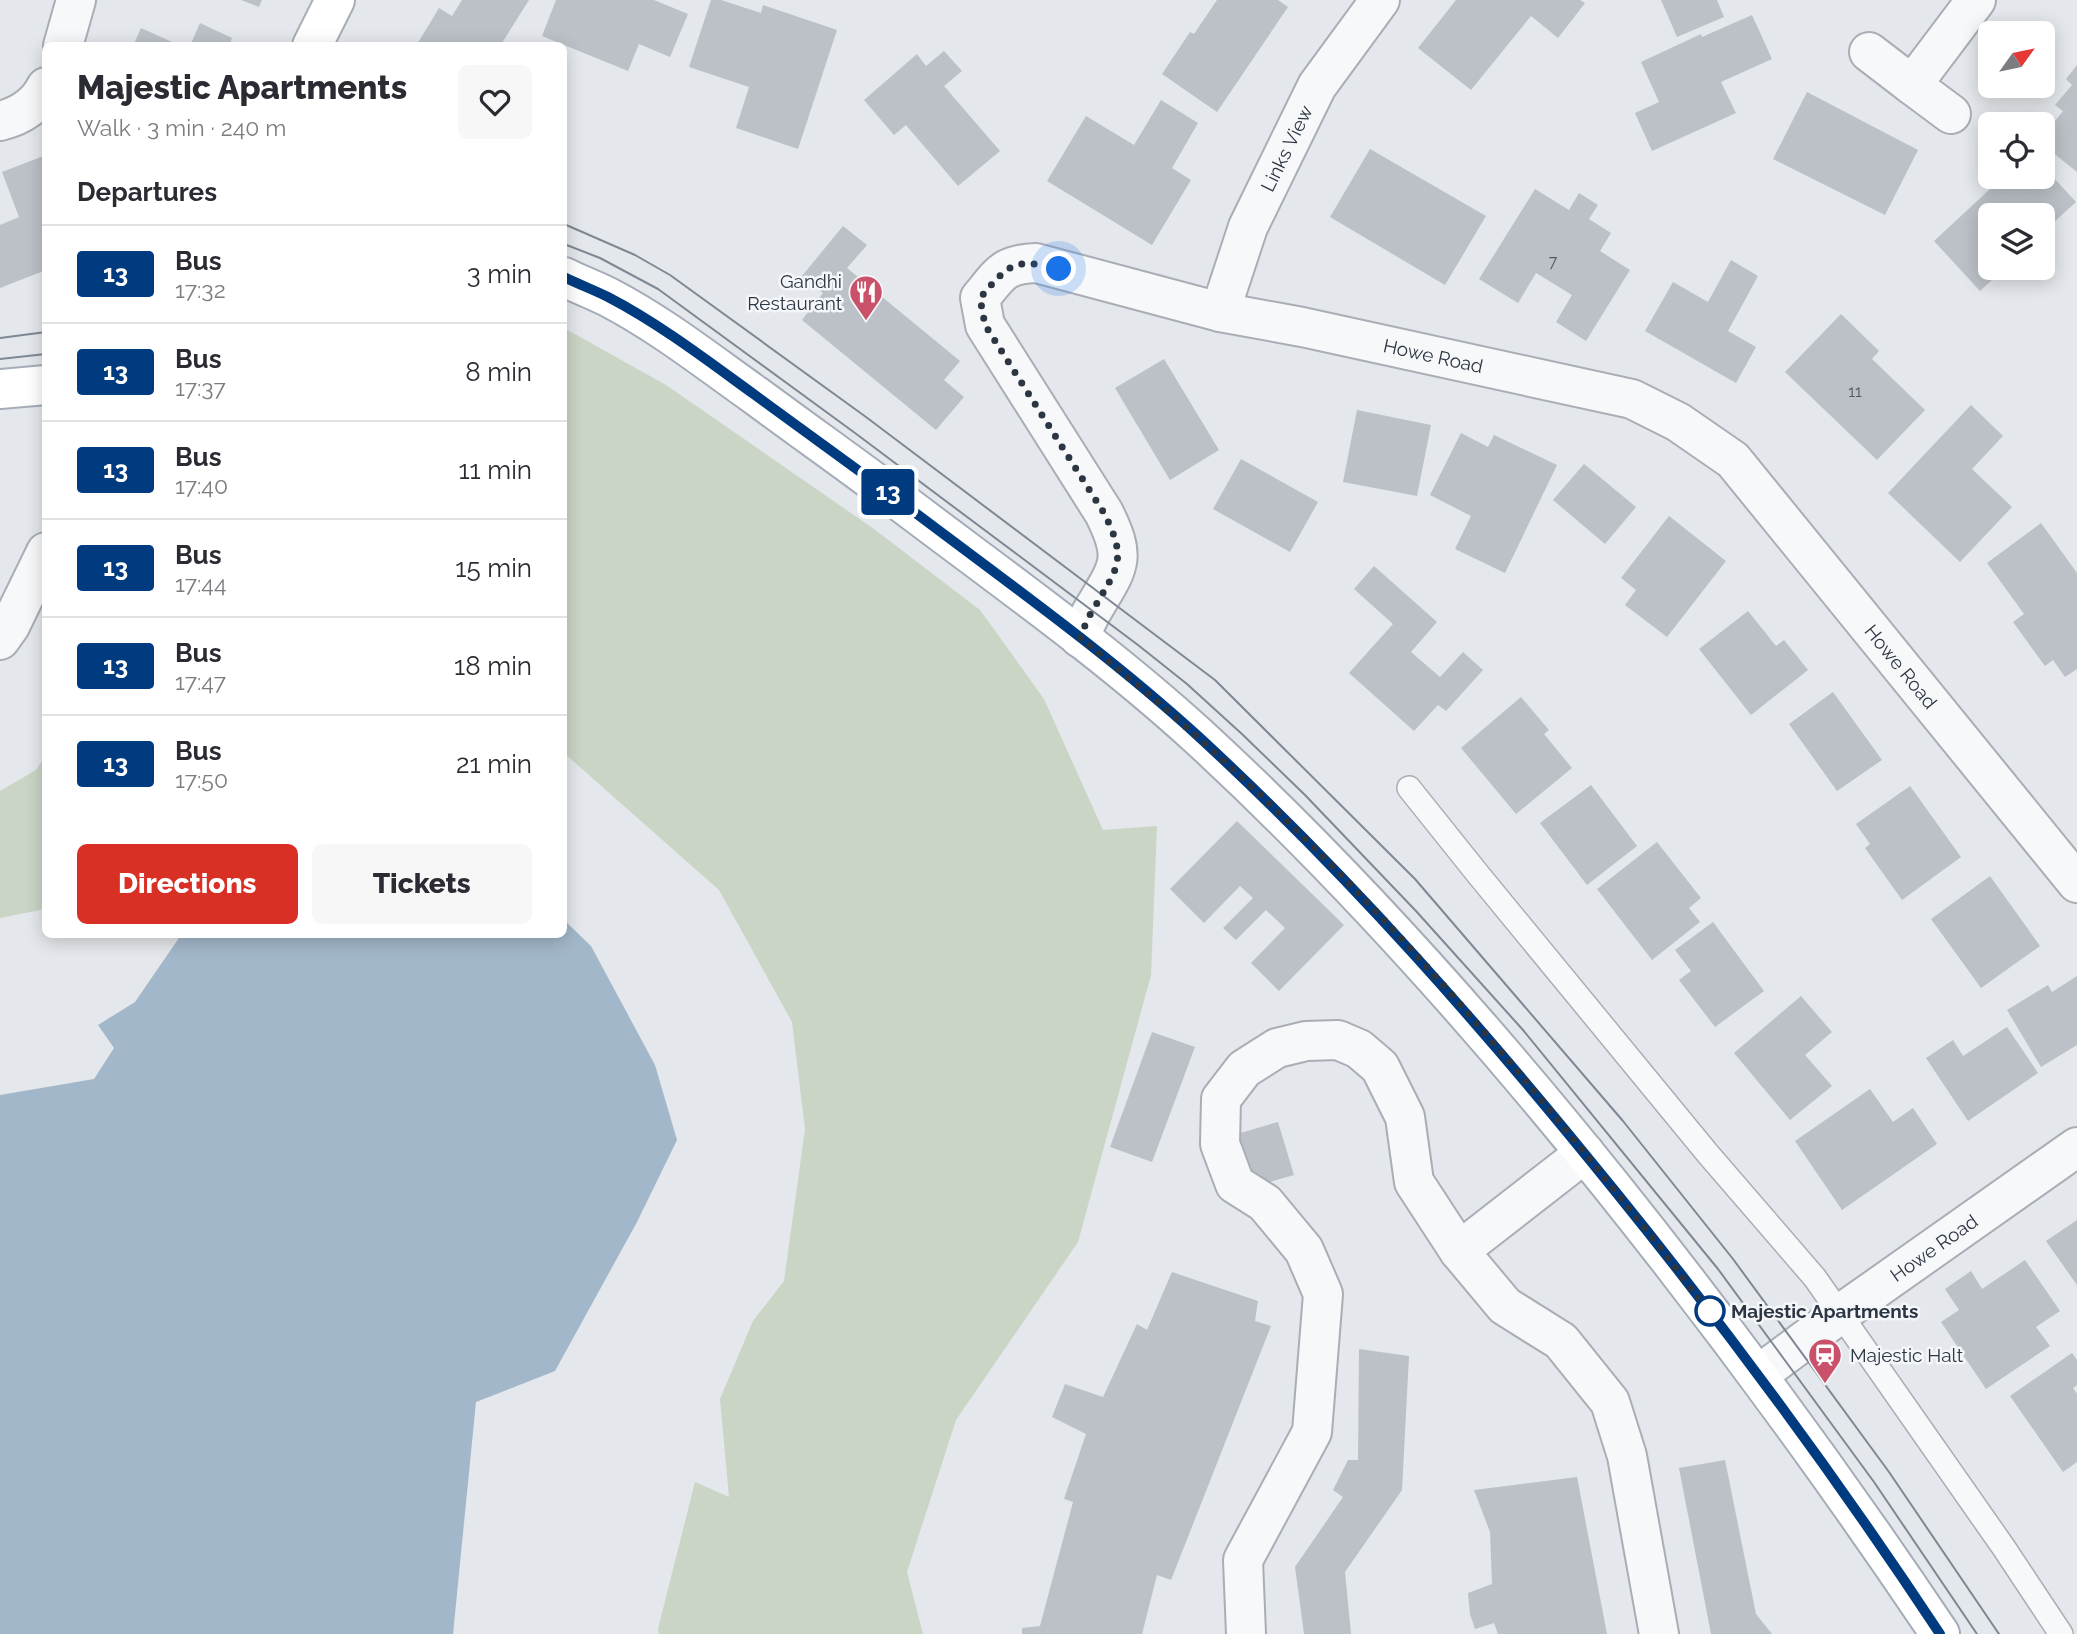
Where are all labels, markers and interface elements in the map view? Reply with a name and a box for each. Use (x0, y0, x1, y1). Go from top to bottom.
north arrow (1978, 21, 2054, 98)
map controls (1978, 21, 2055, 280)
button: heart (458, 65, 532, 139)
text: Majestic Apartments (77, 68, 407, 107)
street label: Links View (1256, 101, 1317, 195)
button: locate (1978, 112, 2055, 189)
text: Walk · 3 min · 240 m (77, 114, 286, 141)
text: Departures (77, 177, 217, 207)
button: layers (1978, 203, 2055, 280)
text: Bus (175, 246, 222, 276)
your location (1041, 251, 1076, 286)
house number: 7 (1549, 252, 1558, 271)
text: 13 (103, 259, 128, 288)
text: 3 min (467, 259, 532, 289)
place label: Gandhi Restaurant (747, 270, 843, 314)
restaurant icon: Gandhi Restaurant (847, 273, 885, 322)
text: 17:32 (175, 276, 226, 303)
street label: Howe Road (1381, 334, 1485, 377)
text: Bus (175, 344, 222, 374)
text: 13 (103, 357, 128, 386)
text: 8 min (465, 357, 532, 387)
text: 17:37 (175, 374, 226, 401)
house number: 11 (1848, 382, 1862, 401)
text: Bus (175, 442, 222, 472)
text: 13 (103, 455, 128, 484)
text: 11 min (458, 455, 532, 485)
line badge: 13 (856, 469, 920, 515)
text: 17:40 (175, 472, 228, 499)
text: 13 (875, 477, 901, 506)
text: Bus (175, 540, 222, 570)
text: 13 (103, 553, 128, 582)
text: 15 min (455, 553, 532, 583)
text: 17:44 (175, 570, 226, 597)
street label: Howe Road (1860, 620, 1942, 713)
text: Bus (175, 638, 222, 668)
text: 13 (103, 651, 128, 680)
text: 18 min (454, 651, 532, 681)
text: 17:47 (175, 668, 226, 695)
text: Bus (175, 736, 222, 766)
text: 13 (103, 749, 128, 778)
text: 21 min (456, 749, 532, 779)
text: 17:50 (175, 766, 228, 793)
button: Directions (77, 844, 298, 924)
button: Tickets (312, 844, 532, 924)
street label: Howe Road (1886, 1210, 1982, 1286)
marker: Majestic Apartments (1695, 1296, 1725, 1326)
place label: Majestic Apartments (1731, 1300, 1918, 1322)
station icon: Majestic Halt (1806, 1336, 1844, 1385)
place label: Majestic Halt (1850, 1344, 1964, 1366)

